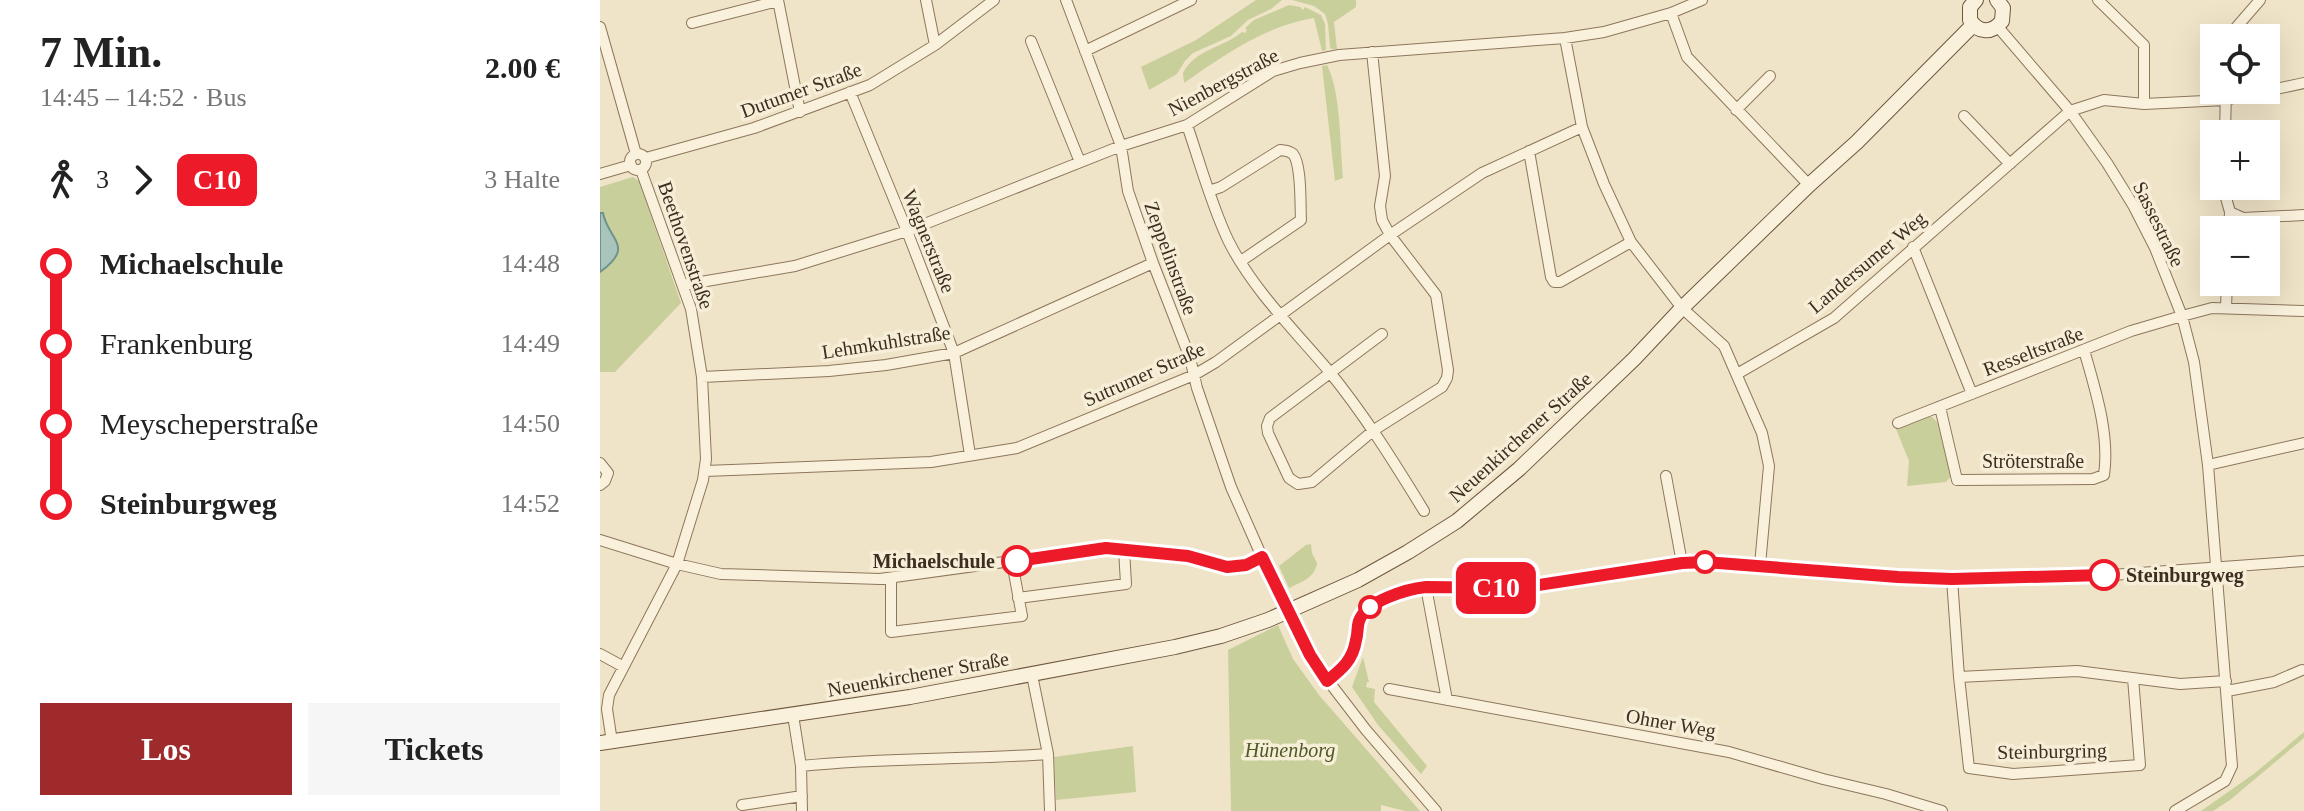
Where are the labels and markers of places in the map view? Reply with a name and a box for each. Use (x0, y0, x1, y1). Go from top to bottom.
marker: Michaelschule (1002, 546, 1032, 576)
place label: Michaelschule (873, 550, 995, 572)
unlabelled marker (1694, 551, 1716, 573)
marker: Steinburgweg (2089, 560, 2119, 590)
place label: Steinburgweg (2126, 564, 2244, 587)
unlabelled marker (1359, 596, 1381, 618)

